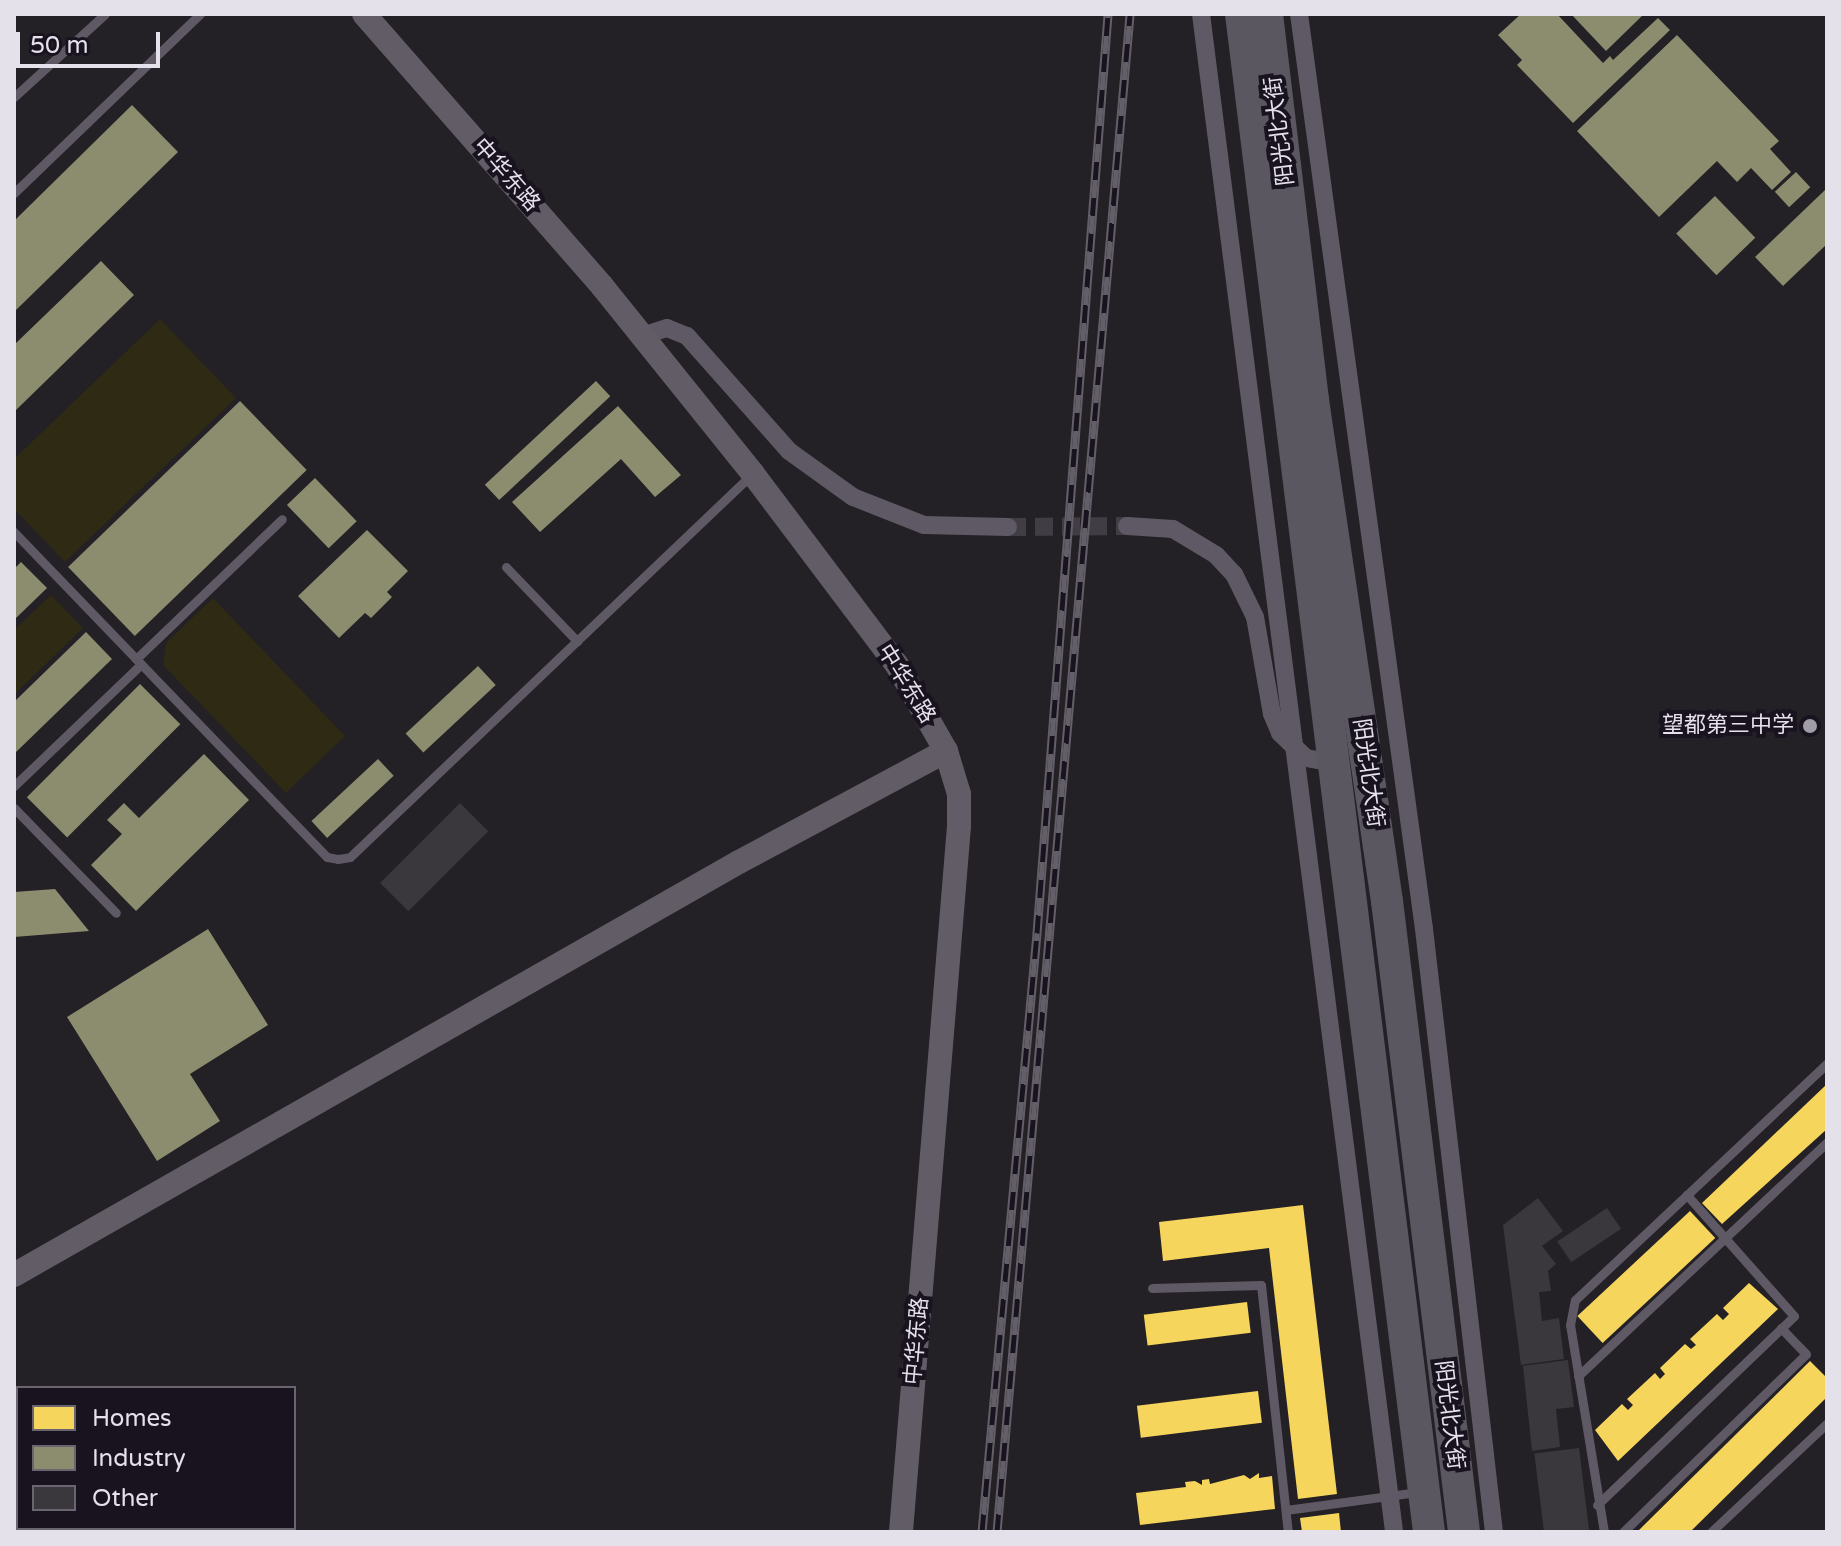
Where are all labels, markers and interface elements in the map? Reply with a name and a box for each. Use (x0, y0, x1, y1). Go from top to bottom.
scale bar (20, 16, 164, 66)
text: 50 m (30, 31, 88, 60)
street label: 阳光北大街 (1260, 75, 1300, 187)
street label: 中华东路 (467, 133, 545, 217)
street label: 中华东路 (871, 640, 941, 728)
place label: 望都第三中学 (1662, 713, 1794, 739)
street label: 阳光北大街 (1347, 717, 1389, 829)
marker: 望都第三中学 (1801, 717, 1819, 735)
street label: 中华东路 (900, 1296, 934, 1386)
street label: 阳光北大街 (1429, 1359, 1469, 1471)
legend (16, 1386, 296, 1530)
text: Homes (92, 1404, 172, 1433)
text: Industry (92, 1444, 186, 1473)
text: Other (92, 1484, 158, 1513)

